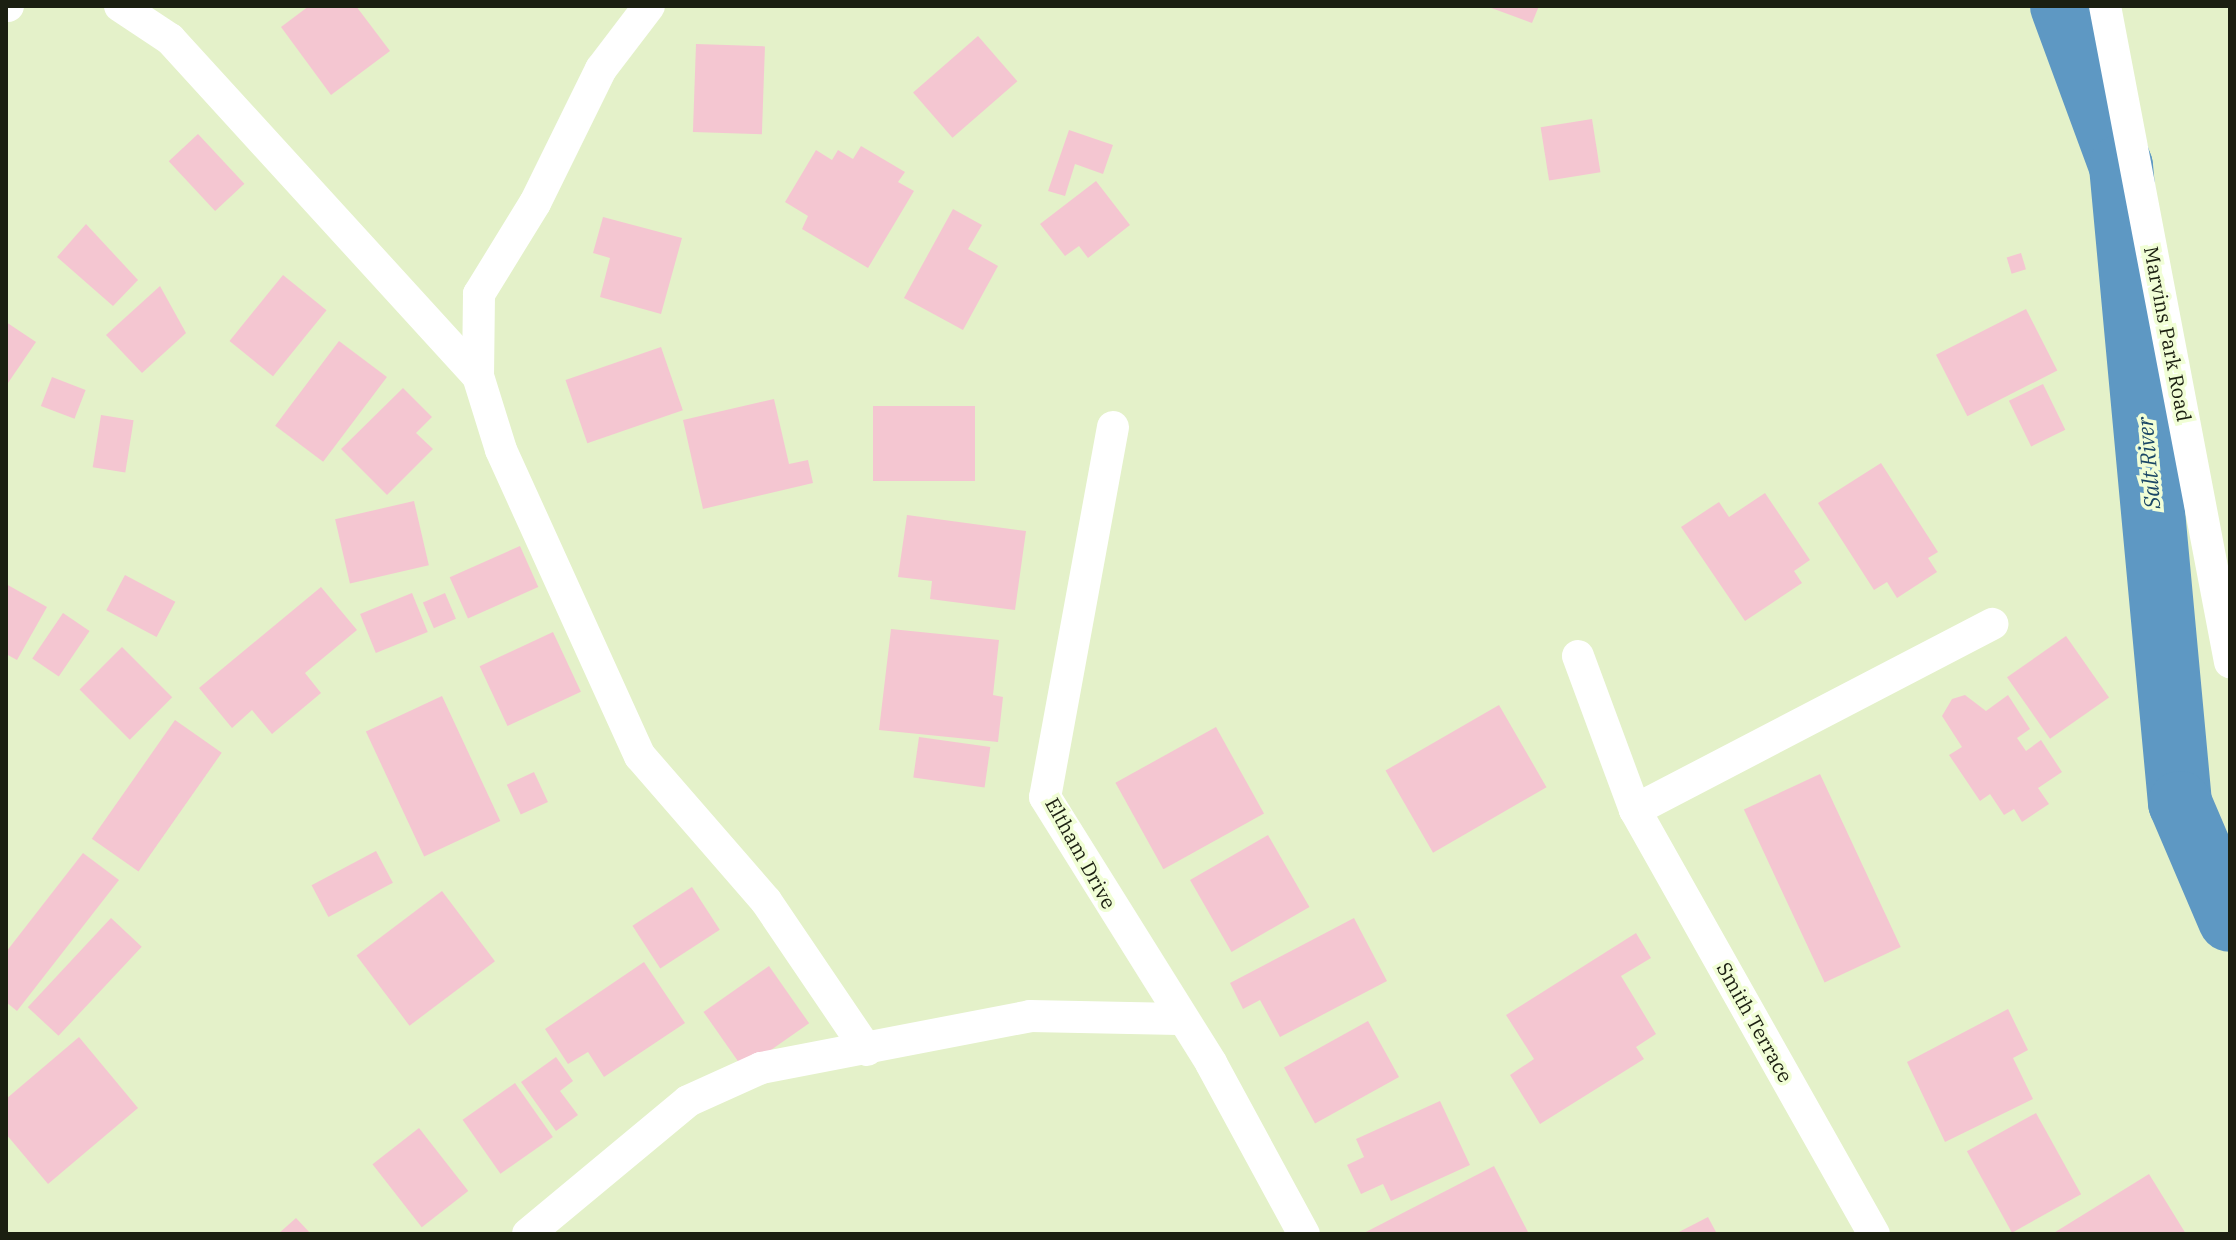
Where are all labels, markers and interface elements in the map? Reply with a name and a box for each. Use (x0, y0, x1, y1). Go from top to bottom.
street label: Marvins Park Road (2139, 244, 2197, 424)
water label: Salt River (2131, 416, 2165, 510)
street label: Eltham Drive (1041, 793, 1121, 913)
street label: Smith Terrace (1712, 958, 1798, 1086)

